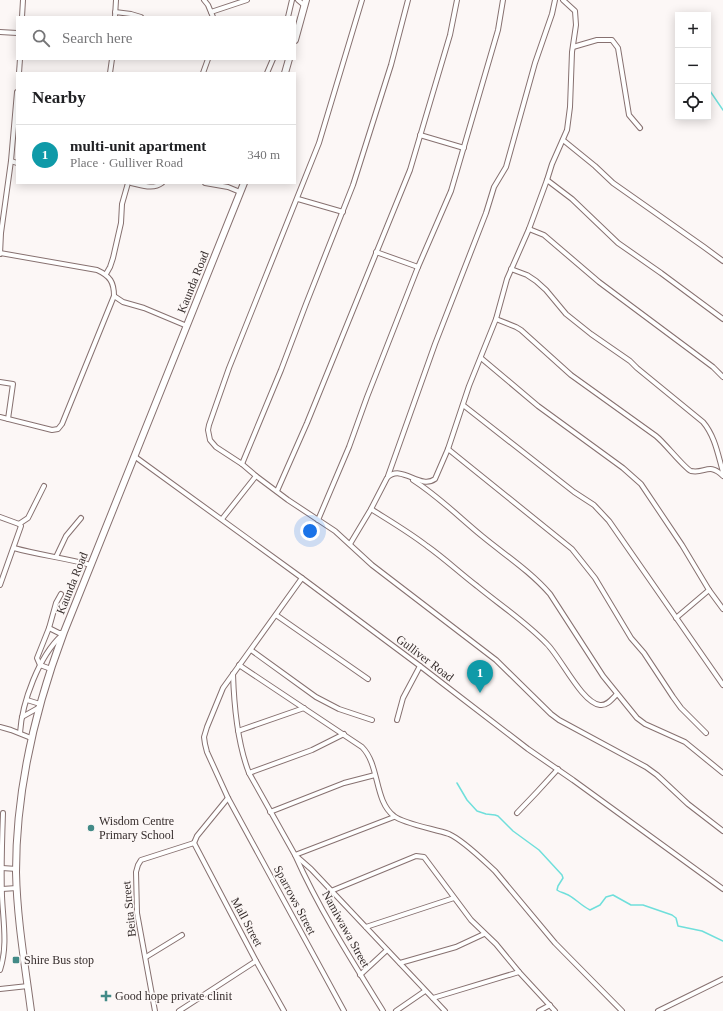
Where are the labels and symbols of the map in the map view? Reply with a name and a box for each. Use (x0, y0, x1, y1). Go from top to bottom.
street label: Kaunda Road (174, 249, 212, 315)
your location (300, 521, 320, 541)
street label: Kaunda Road (53, 550, 91, 616)
street label: Gulliver Road (394, 632, 456, 684)
pin: 1 (467, 660, 493, 693)
place label: Wisdom Centre Primary School (99, 814, 175, 842)
marker: Wisdom Centre Primary School (86, 823, 96, 833)
street label: Sparrows Street (271, 863, 319, 938)
street label: Beita Street (119, 880, 139, 938)
street label: Namiwawa Street (319, 888, 373, 970)
street label: Mall Street (228, 895, 266, 950)
place label: Shire Bus stop (24, 953, 94, 967)
marker: Shire Bus stop (11, 955, 21, 965)
place label: Good hope private clinit (115, 989, 233, 1003)
marker: Good hope private clinit (100, 990, 112, 1002)

